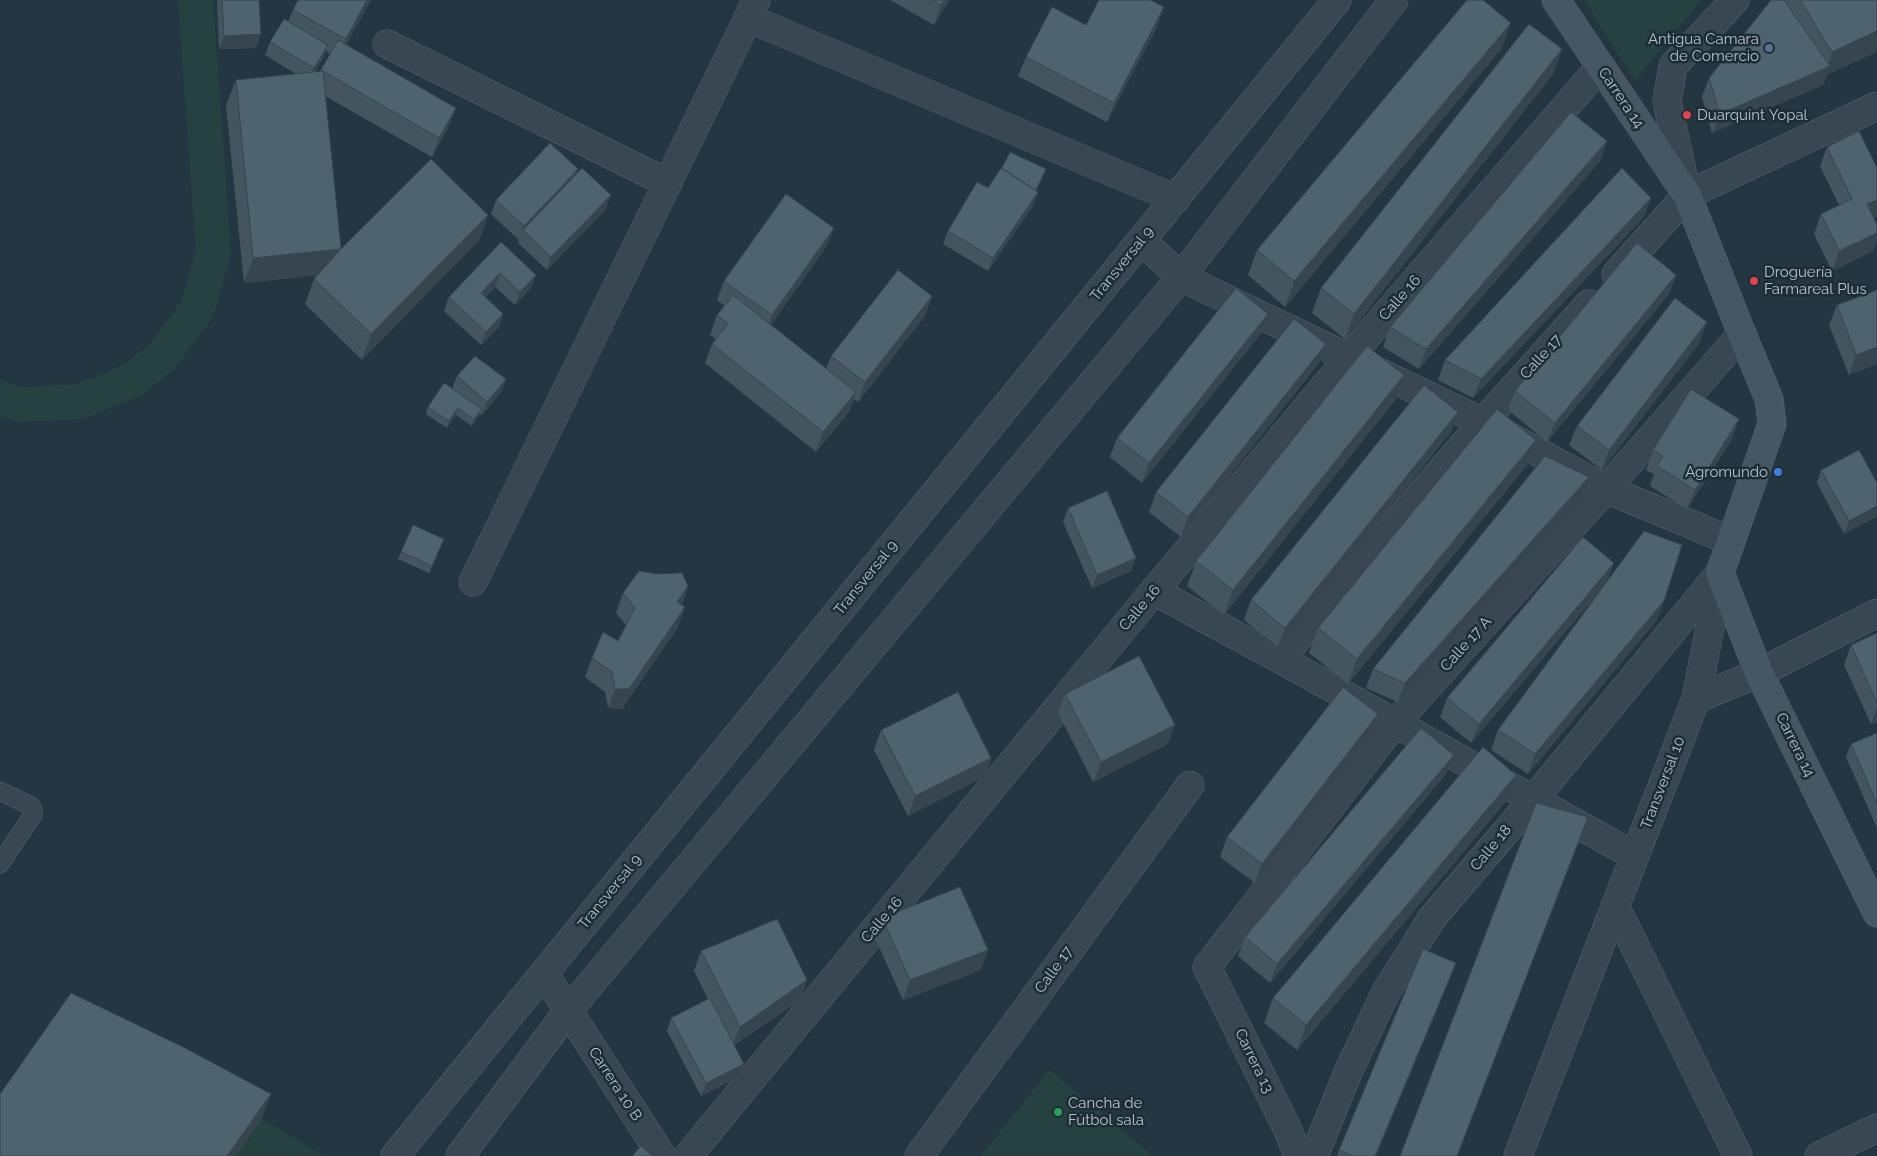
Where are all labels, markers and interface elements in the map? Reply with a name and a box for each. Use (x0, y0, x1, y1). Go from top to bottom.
place label: Antigua Camara de Comercio (1648, 30, 1759, 65)
marker: Antigua Camara de Comercio (1763, 42, 1775, 54)
street label: Carrera 14 (1594, 64, 1648, 132)
place label: Duarquint Yopal (1697, 106, 1808, 124)
marker: Duarquint Yopal (1681, 109, 1693, 121)
street label: Transversal 9 (1086, 223, 1158, 305)
place label: Droguería Farmareal Plus (1764, 263, 1867, 298)
street label: Calle 16 (1375, 271, 1425, 325)
marker: Droguería Farmareal Plus (1748, 275, 1760, 287)
street label: Calle 17 (1516, 331, 1566, 383)
place label: Agromundo (1685, 463, 1768, 481)
marker: Agromundo (1772, 466, 1784, 478)
street label: Transversal 9 (830, 537, 902, 619)
street label: Calle 16 (1116, 581, 1164, 635)
street label: Calle 17 A (1437, 613, 1495, 675)
street label: Carrera 14 (1772, 710, 1818, 780)
street label: Transversal 10 (1637, 734, 1689, 832)
street label: Calle 18 (1467, 821, 1515, 875)
street label: Transversal 9 (574, 851, 646, 933)
street label: Calle 16 (858, 893, 906, 947)
street label: Calle 17 (1031, 943, 1077, 997)
street label: Carrera 13 (1231, 1026, 1277, 1096)
street label: Carrera 10 B (585, 1044, 645, 1124)
place label: Cancha de Fútbol sala (1068, 1094, 1144, 1129)
marker: Cancha de Fútbol sala (1052, 1106, 1064, 1118)

